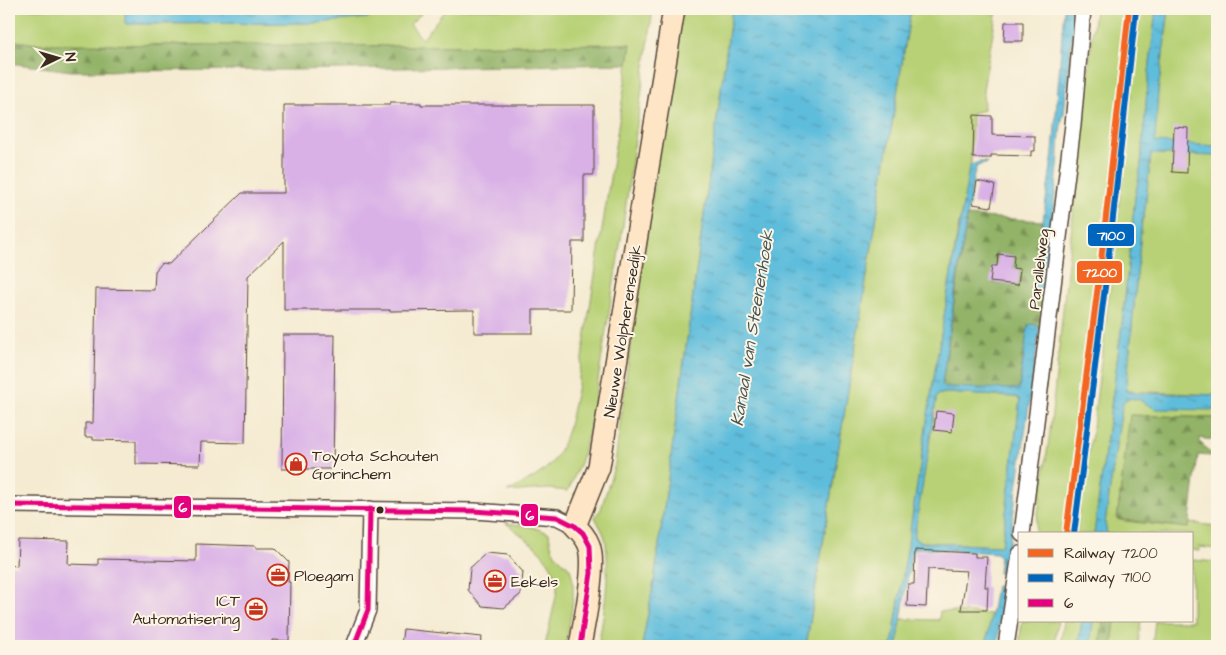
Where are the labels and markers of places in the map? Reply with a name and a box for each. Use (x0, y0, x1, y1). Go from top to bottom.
place label: Toyota Schouten Gorinchem (312, 445, 438, 485)
shop icon: Toyota Schouten Gorinchem (284, 452, 308, 476)
unlabelled marker (375, 505, 385, 515)
office icon: Ploegam (266, 563, 290, 587)
place label: Ploegam (294, 565, 354, 588)
office icon: Eekels (483, 569, 507, 593)
place label: Eekels (511, 571, 558, 593)
place label: ICT Automatisering (132, 590, 240, 631)
office icon: ICT Automatisering (244, 597, 268, 621)

